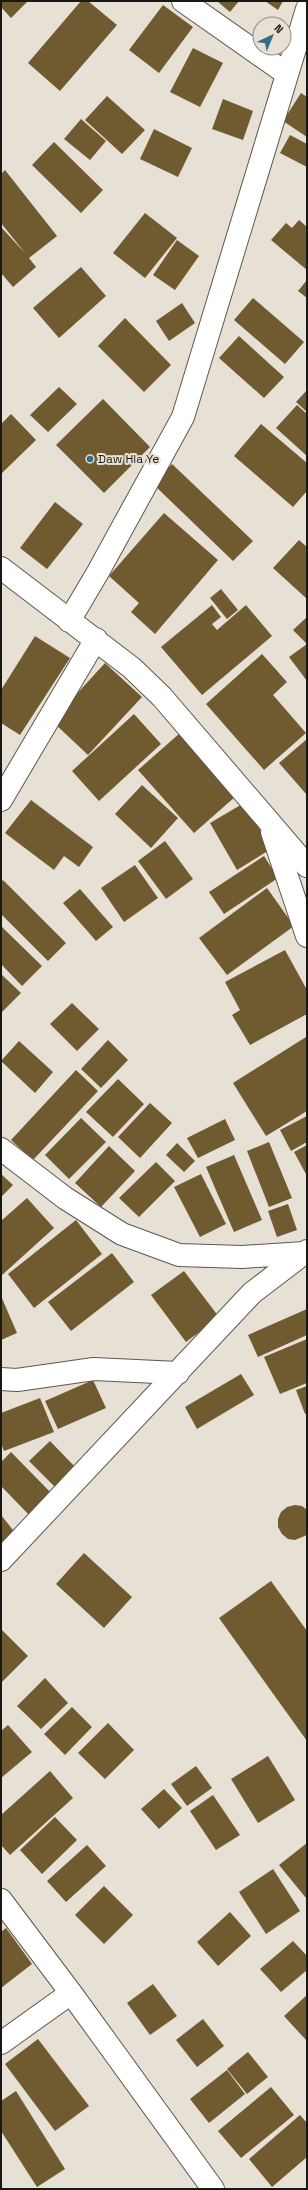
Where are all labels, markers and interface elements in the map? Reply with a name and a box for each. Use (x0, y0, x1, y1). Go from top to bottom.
north arrow (252, 16, 292, 56)
text: N (271, 21, 286, 36)
place label: Daw Hla Ye (98, 451, 159, 467)
marker: Daw Hla Ye (85, 454, 95, 464)

